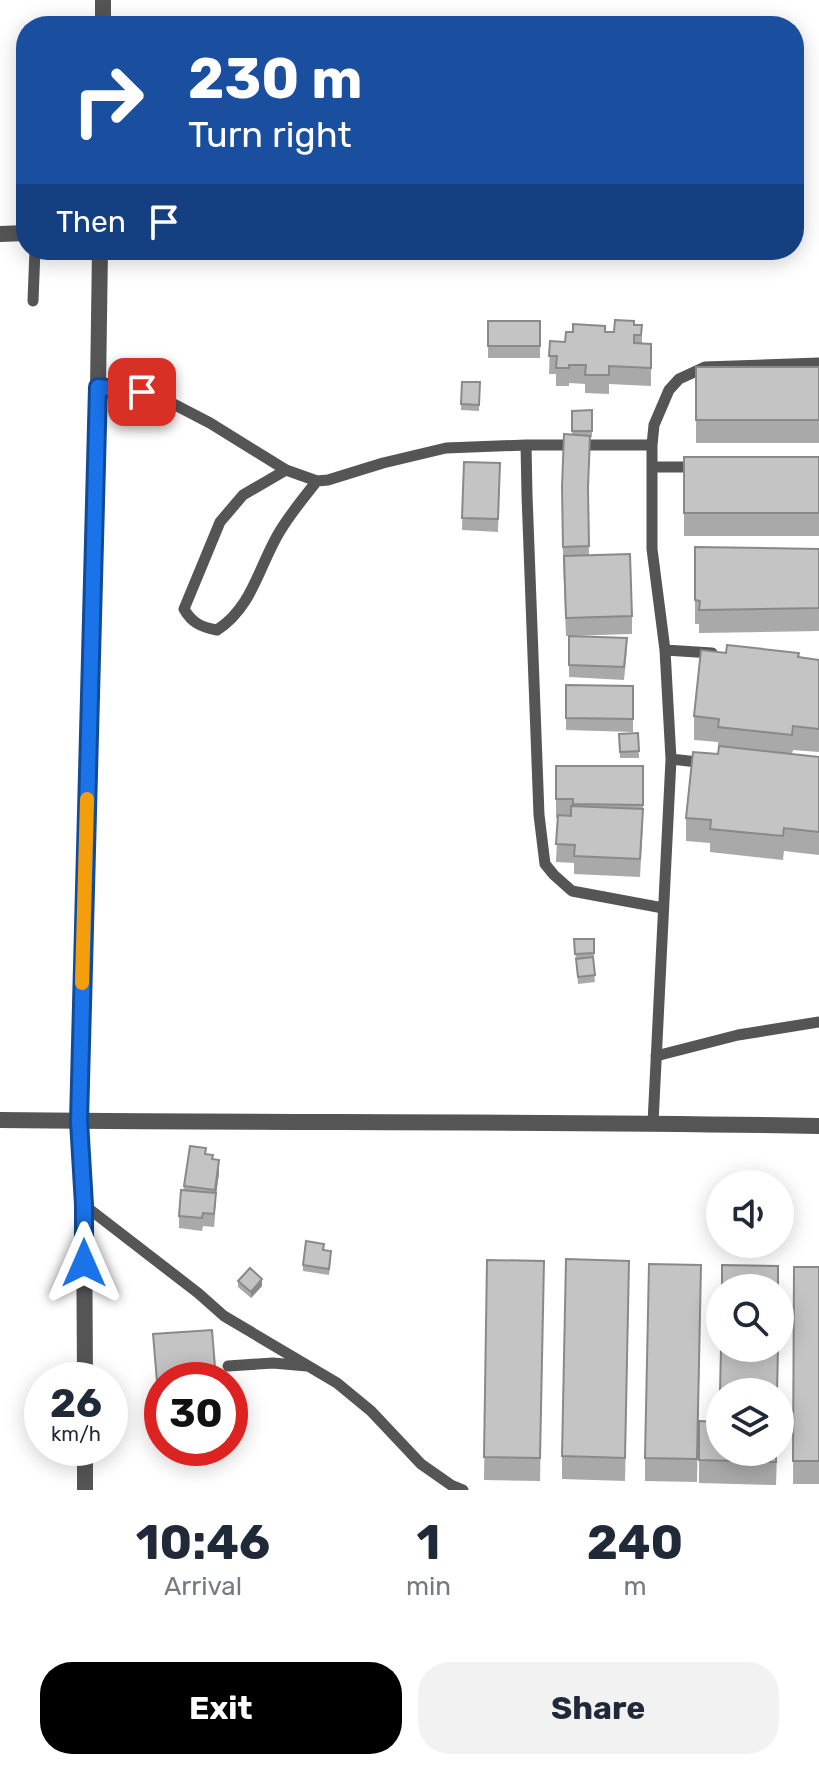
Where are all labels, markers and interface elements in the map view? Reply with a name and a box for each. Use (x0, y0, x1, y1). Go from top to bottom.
text: 230 m (188, 46, 363, 112)
icon: right (56, 48, 160, 152)
text: Turn right (188, 113, 352, 156)
icon: arrive (142, 200, 186, 244)
text: Then (56, 204, 126, 240)
pin (108, 358, 176, 426)
icon: arrive (120, 370, 164, 414)
map controls (706, 1170, 794, 1466)
button: sound (706, 1170, 794, 1258)
position arrow (42, 1221, 126, 1305)
button: search (706, 1274, 794, 1362)
speed limit sign: 30 (144, 1362, 248, 1466)
button: layers (706, 1378, 794, 1466)
text: 26 (50, 1380, 102, 1427)
text: km/h (51, 1422, 101, 1446)
text: 10:46 (136, 1514, 270, 1571)
text: 1 (417, 1514, 440, 1571)
text: 240 (587, 1514, 683, 1571)
text: Arrival (164, 1571, 242, 1602)
text: min (406, 1571, 451, 1602)
text: m (623, 1571, 647, 1602)
button: Exit (40, 1662, 402, 1754)
button: Share (418, 1662, 779, 1754)

